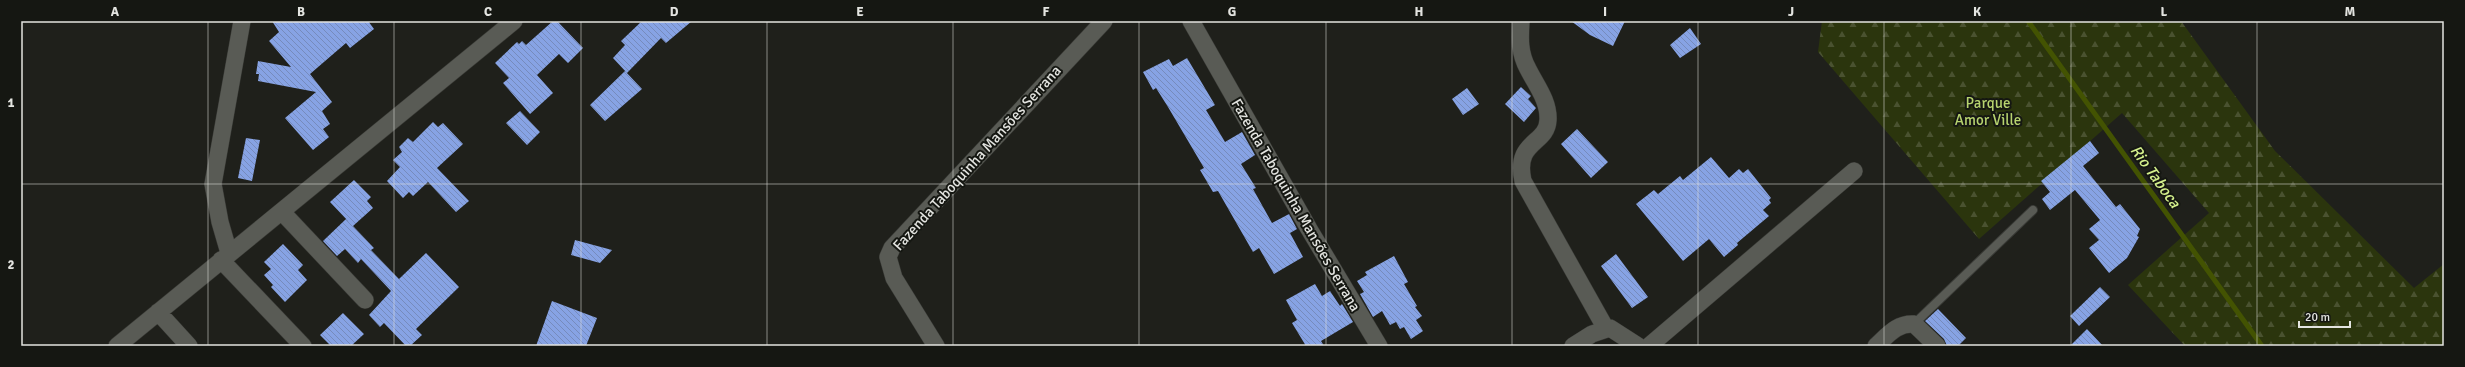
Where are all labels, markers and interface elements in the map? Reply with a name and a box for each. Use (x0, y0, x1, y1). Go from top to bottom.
text: A (111, 4, 120, 20)
text: B (297, 4, 305, 20)
text: C (484, 4, 492, 20)
text: D (670, 4, 679, 20)
text: E (856, 4, 864, 20)
text: F (1043, 4, 1050, 20)
text: G (1228, 4, 1236, 20)
text: H (1415, 4, 1423, 20)
text: I (1603, 4, 1607, 20)
text: J (1788, 4, 1794, 20)
text: K (1973, 4, 1981, 20)
text: L (2161, 4, 2168, 20)
text: M (2345, 4, 2356, 20)
street label: Fazenda Taboquinha Mansões Serrana (889, 62, 1065, 254)
park label: Parque Amor Ville (1955, 94, 2021, 129)
text: 1 (7, 95, 15, 111)
street label: Fazenda Taboquinha Mansões Serrana (1228, 95, 1364, 315)
water label: Rio Taboca (2126, 141, 2185, 213)
text: 2 (7, 257, 15, 273)
scale bar (2299, 303, 2350, 329)
text: 20 m (2305, 310, 2330, 325)

